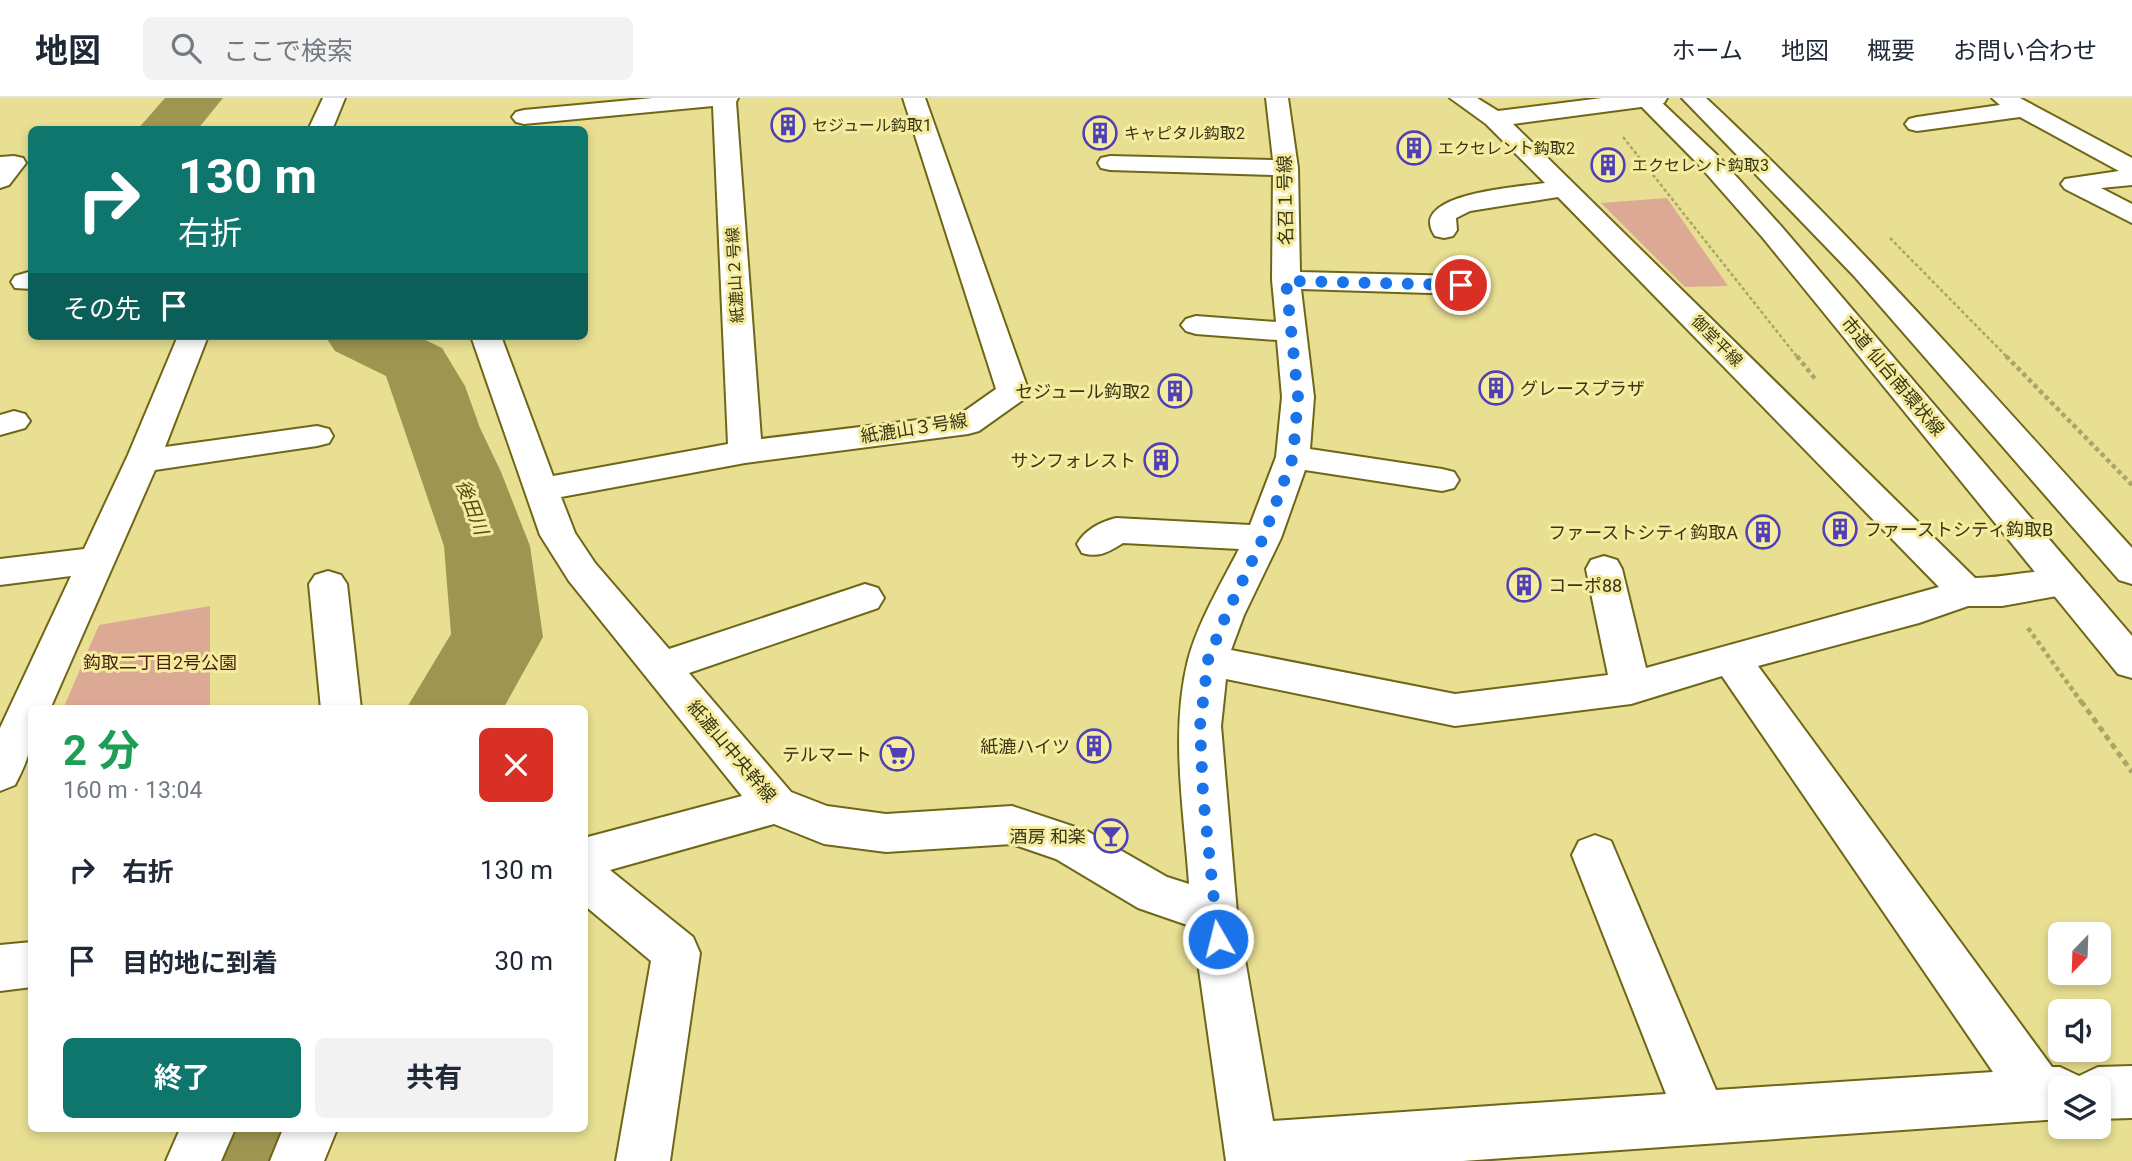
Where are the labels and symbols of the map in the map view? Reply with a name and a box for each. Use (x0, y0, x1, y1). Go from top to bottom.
building icon: セジュール鈎取1 (769, 106, 807, 144)
building icon: キャピタル鈎取2 (1081, 114, 1119, 152)
place label: セジュール鈎取1 (812, 116, 932, 135)
place label: キャピタル鈎取2 (1124, 124, 1245, 143)
building icon: エクセレント鈎取2 (1395, 129, 1433, 167)
place label: エクセレント鈎取2 (1438, 139, 1575, 158)
building icon: エクセレント鈎取3 (1589, 146, 1627, 184)
street label: 名召１号線 (1274, 155, 1296, 245)
place label: エクセレント鈎取3 (1632, 156, 1769, 175)
street label: 紙漉山２号線 (723, 227, 747, 323)
pin (1431, 255, 1491, 315)
street label: 御堂平線 (1688, 312, 1746, 370)
street label: 市道 仙台南環状線 (1837, 312, 1949, 440)
building icon: グレースプラザ (1477, 369, 1515, 407)
building icon: セジュール鈎取2 (1156, 372, 1194, 410)
place label: グレースプラザ (1520, 378, 1645, 399)
place label: セジュール鈎取2 (1015, 381, 1150, 402)
street label: 紙漉山３号線 (859, 409, 969, 447)
building icon: サンフォレスト (1142, 441, 1180, 479)
place label: サンフォレスト (1011, 450, 1136, 471)
water label: 後田川 (451, 476, 494, 540)
building icon: ファーストシティ鈎取B (1821, 510, 1859, 548)
building icon: ファーストシティ鈎取A (1744, 513, 1782, 551)
place label: ファーストシティ鈎取B (1864, 519, 2053, 540)
place label: ファーストシティ鈎取A (1548, 522, 1738, 543)
building icon: コーポ88 (1505, 566, 1543, 604)
place label: コーポ88 (1548, 575, 1622, 596)
park label: 鈎取二丁目2号公園 (83, 652, 237, 673)
street label: 紙漉山中央幹線 (683, 696, 781, 806)
building icon: 紙漉ハイツ (1075, 727, 1113, 765)
supermarket icon: テルマート (878, 735, 916, 773)
place label: 紙漉ハイツ (980, 736, 1070, 757)
place label: テルマート (782, 744, 872, 765)
bar icon: 酒房 和楽 (1092, 817, 1130, 855)
place label: 酒房 和楽 (1010, 826, 1086, 847)
position arrow (1181, 902, 1255, 976)
north arrow (2048, 922, 2110, 985)

